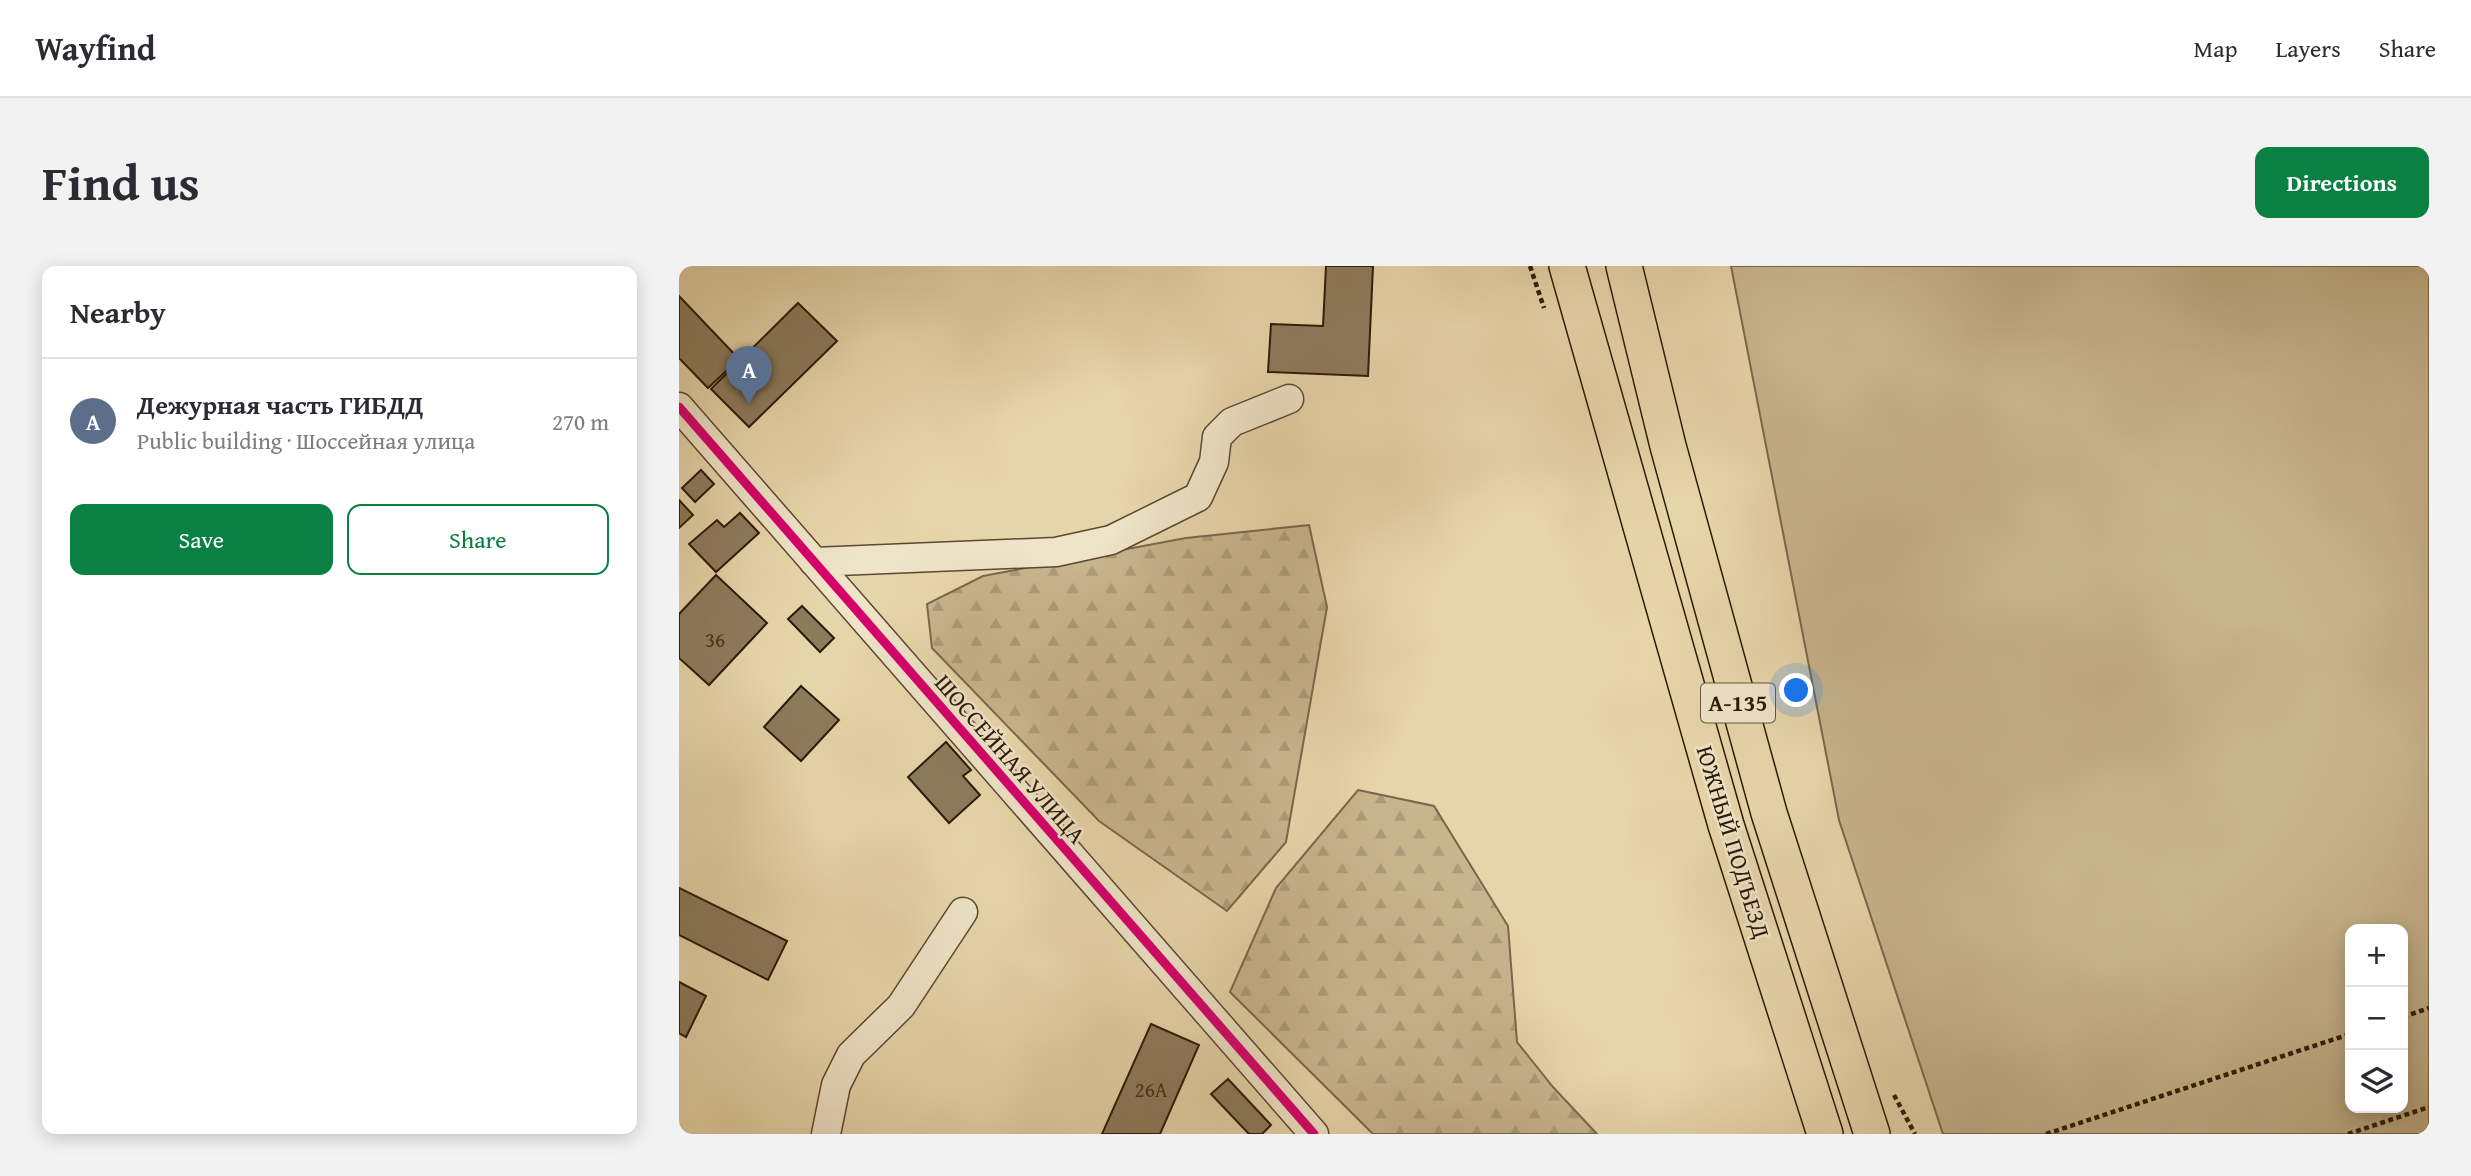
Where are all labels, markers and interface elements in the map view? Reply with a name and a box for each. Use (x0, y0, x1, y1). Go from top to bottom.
text: Wayfind (35, 24, 156, 72)
text: Map (2194, 31, 2237, 66)
text: Layers (2275, 31, 2341, 66)
text: Share (2379, 31, 2436, 66)
text: Find us (42, 146, 200, 218)
button: Directions (2255, 147, 2429, 218)
text: Nearby (70, 290, 166, 334)
pin: A (726, 346, 772, 404)
text: Дежурная часть ГИБДД (137, 385, 424, 424)
text: A (86, 405, 100, 438)
text: 270 m (552, 405, 609, 438)
text: Public building · Шоссейная улица (137, 424, 475, 457)
button: Save (70, 504, 333, 575)
button: Share (347, 504, 609, 575)
house number: 36 (705, 624, 725, 655)
street label: ШОССЕЙНАЯ УЛИЦА (927, 666, 1094, 852)
your location (1779, 673, 1813, 707)
road number: А-135 (1701, 684, 1775, 723)
street label: ЮЖНЫЙ ПОДЪЕЗД (1688, 741, 1779, 942)
map controls (2345, 924, 2408, 1113)
button: + (2345, 924, 2408, 987)
button: − (2345, 987, 2408, 1050)
button: layers (2345, 1050, 2408, 1113)
house number: 26А (1135, 1074, 1168, 1105)

